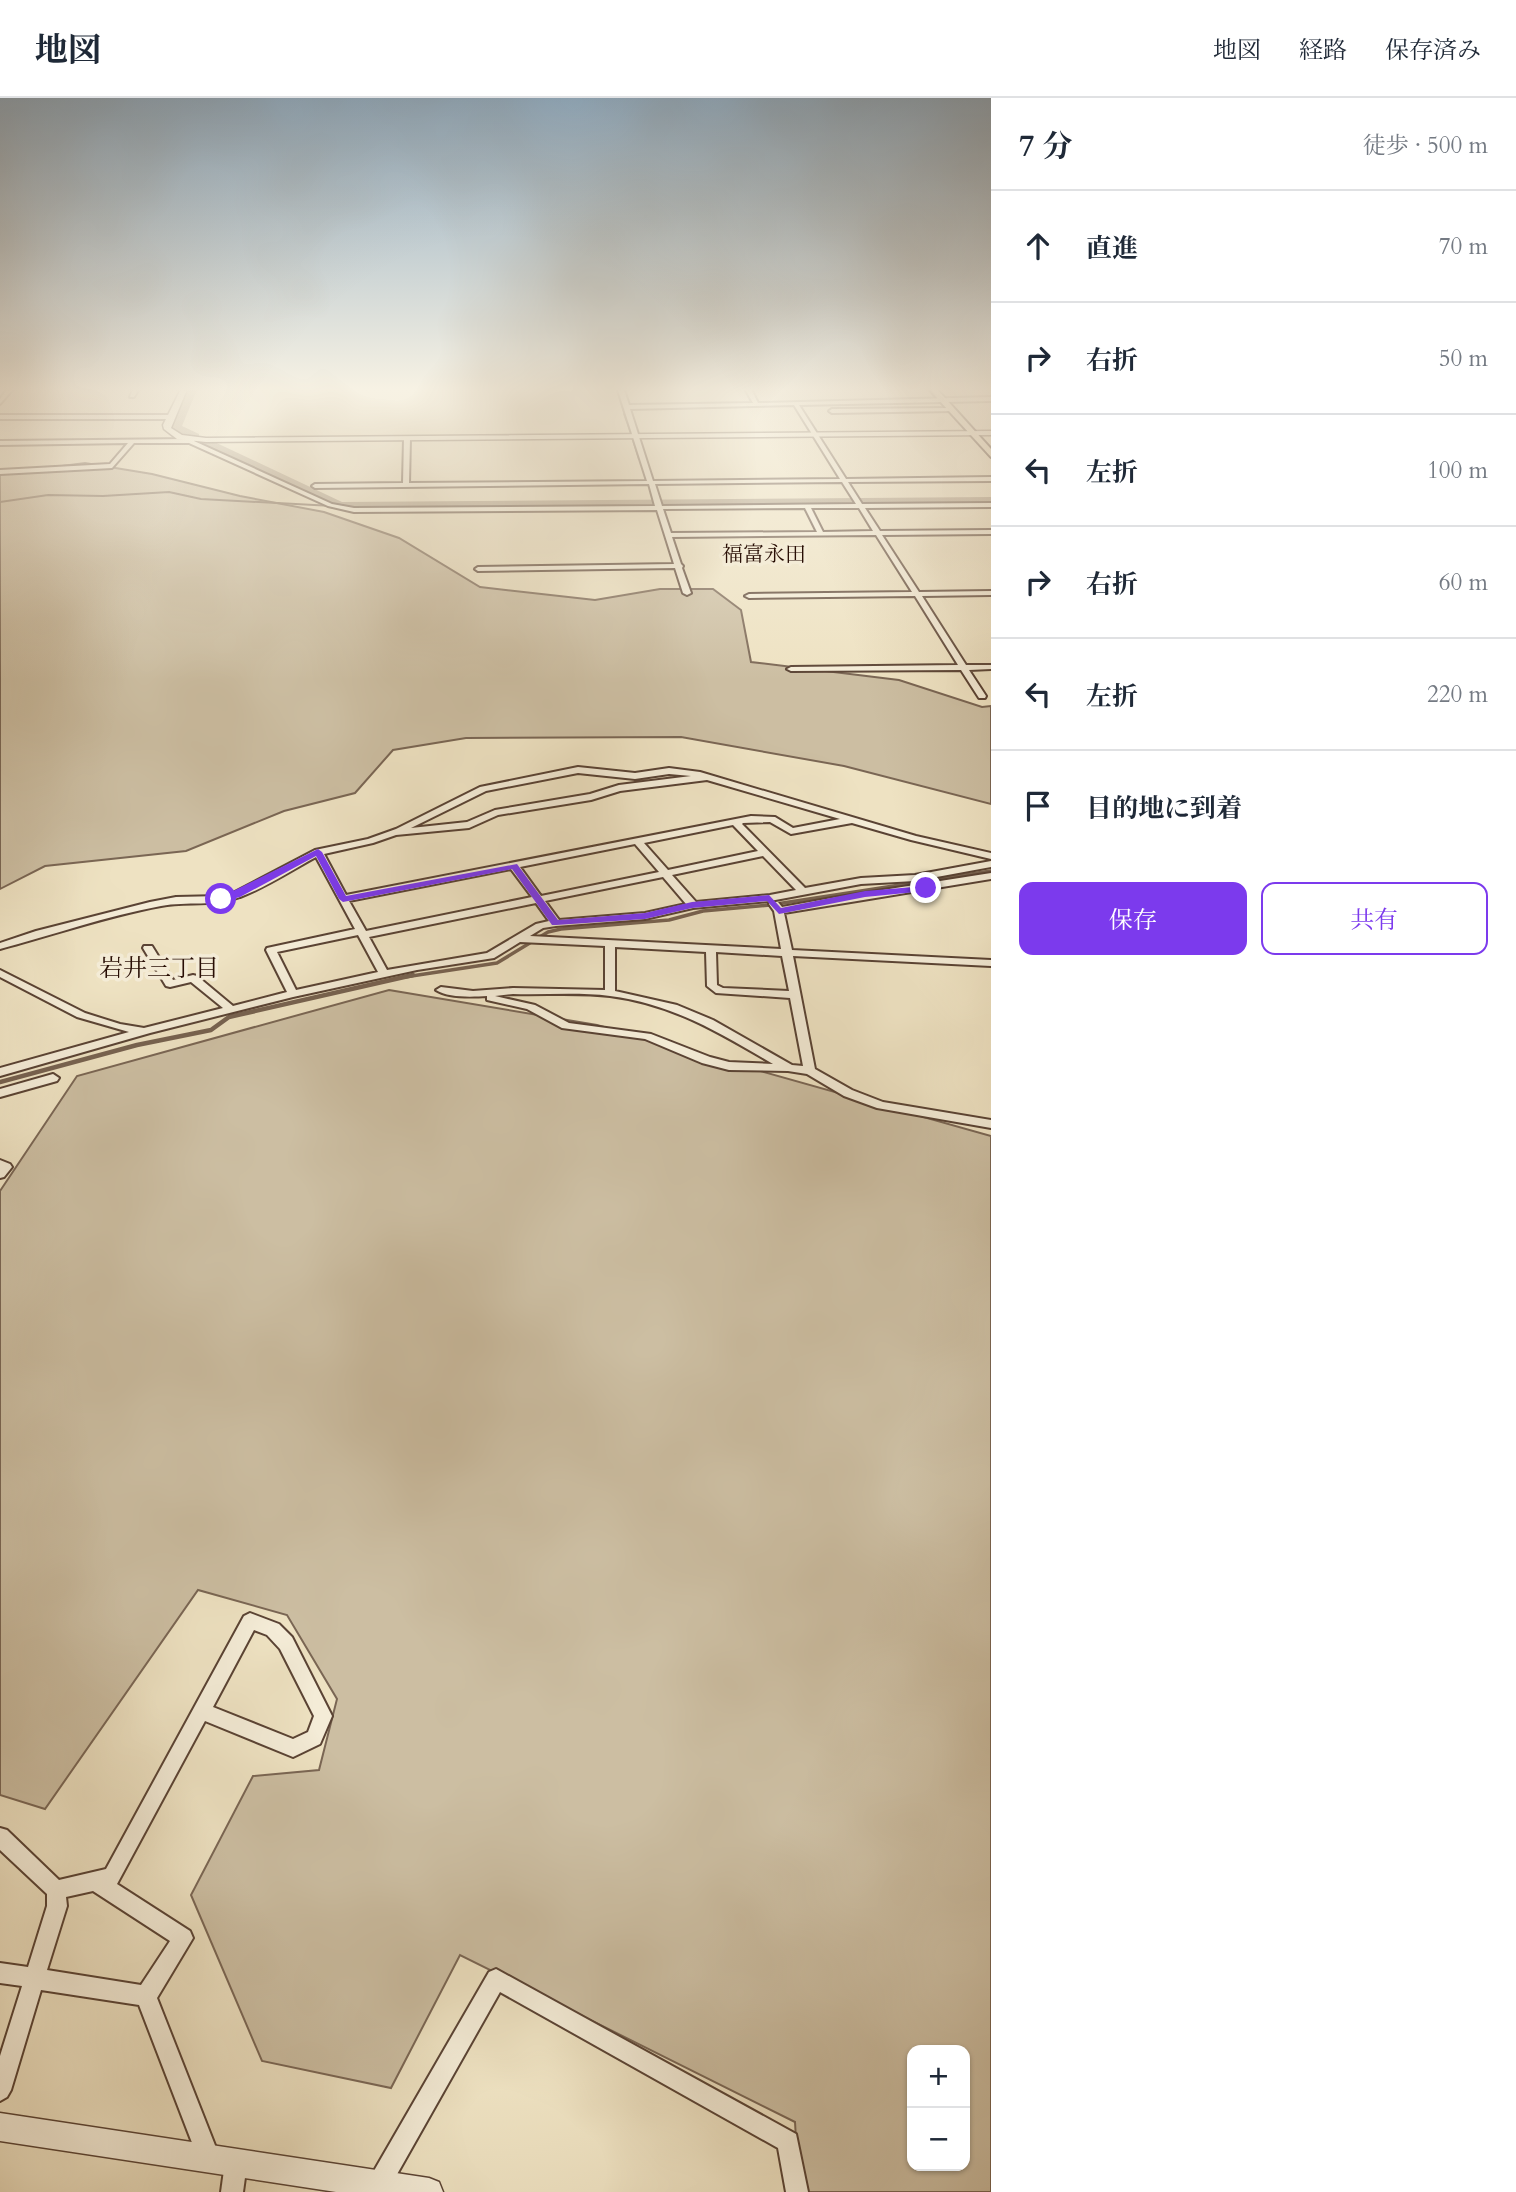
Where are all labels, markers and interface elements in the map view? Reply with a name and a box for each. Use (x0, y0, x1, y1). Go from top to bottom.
text: 地図 (35, 28, 101, 73)
text: 地図 (1213, 34, 1261, 67)
text: 経路 (1299, 34, 1347, 67)
text: 保存済み (1385, 34, 1481, 67)
text: 7 分 (1019, 126, 1072, 167)
text: 徒歩 · 500 m (1363, 130, 1488, 161)
icon: ahead (1019, 227, 1057, 265)
text: 直進 (1086, 231, 1138, 266)
text: 70 m (1439, 231, 1488, 262)
icon: right (1019, 339, 1057, 377)
text: 右折 (1086, 343, 1138, 378)
text: 50 m (1439, 343, 1488, 374)
icon: left (1019, 451, 1057, 489)
text: 左折 (1086, 455, 1138, 490)
text: 100 m (1427, 455, 1488, 486)
district label: 福富永田 (722, 540, 806, 569)
icon: right (1019, 563, 1057, 601)
text: 右折 (1086, 567, 1138, 602)
text: 60 m (1439, 567, 1488, 598)
icon: left (1019, 675, 1057, 713)
text: 左折 (1086, 679, 1138, 714)
text: 220 m (1427, 679, 1488, 710)
icon: arrive (1019, 787, 1057, 825)
text: 目的地に到着 (1086, 791, 1242, 826)
route end (910, 872, 941, 903)
button: 保存 (1019, 882, 1247, 955)
button: 共有 (1261, 882, 1488, 955)
route start (205, 883, 236, 914)
district label: 岩井三丁目 (99, 952, 219, 985)
map controls (907, 2045, 970, 2171)
button: + (907, 2045, 970, 2108)
button: − (907, 2108, 970, 2171)

